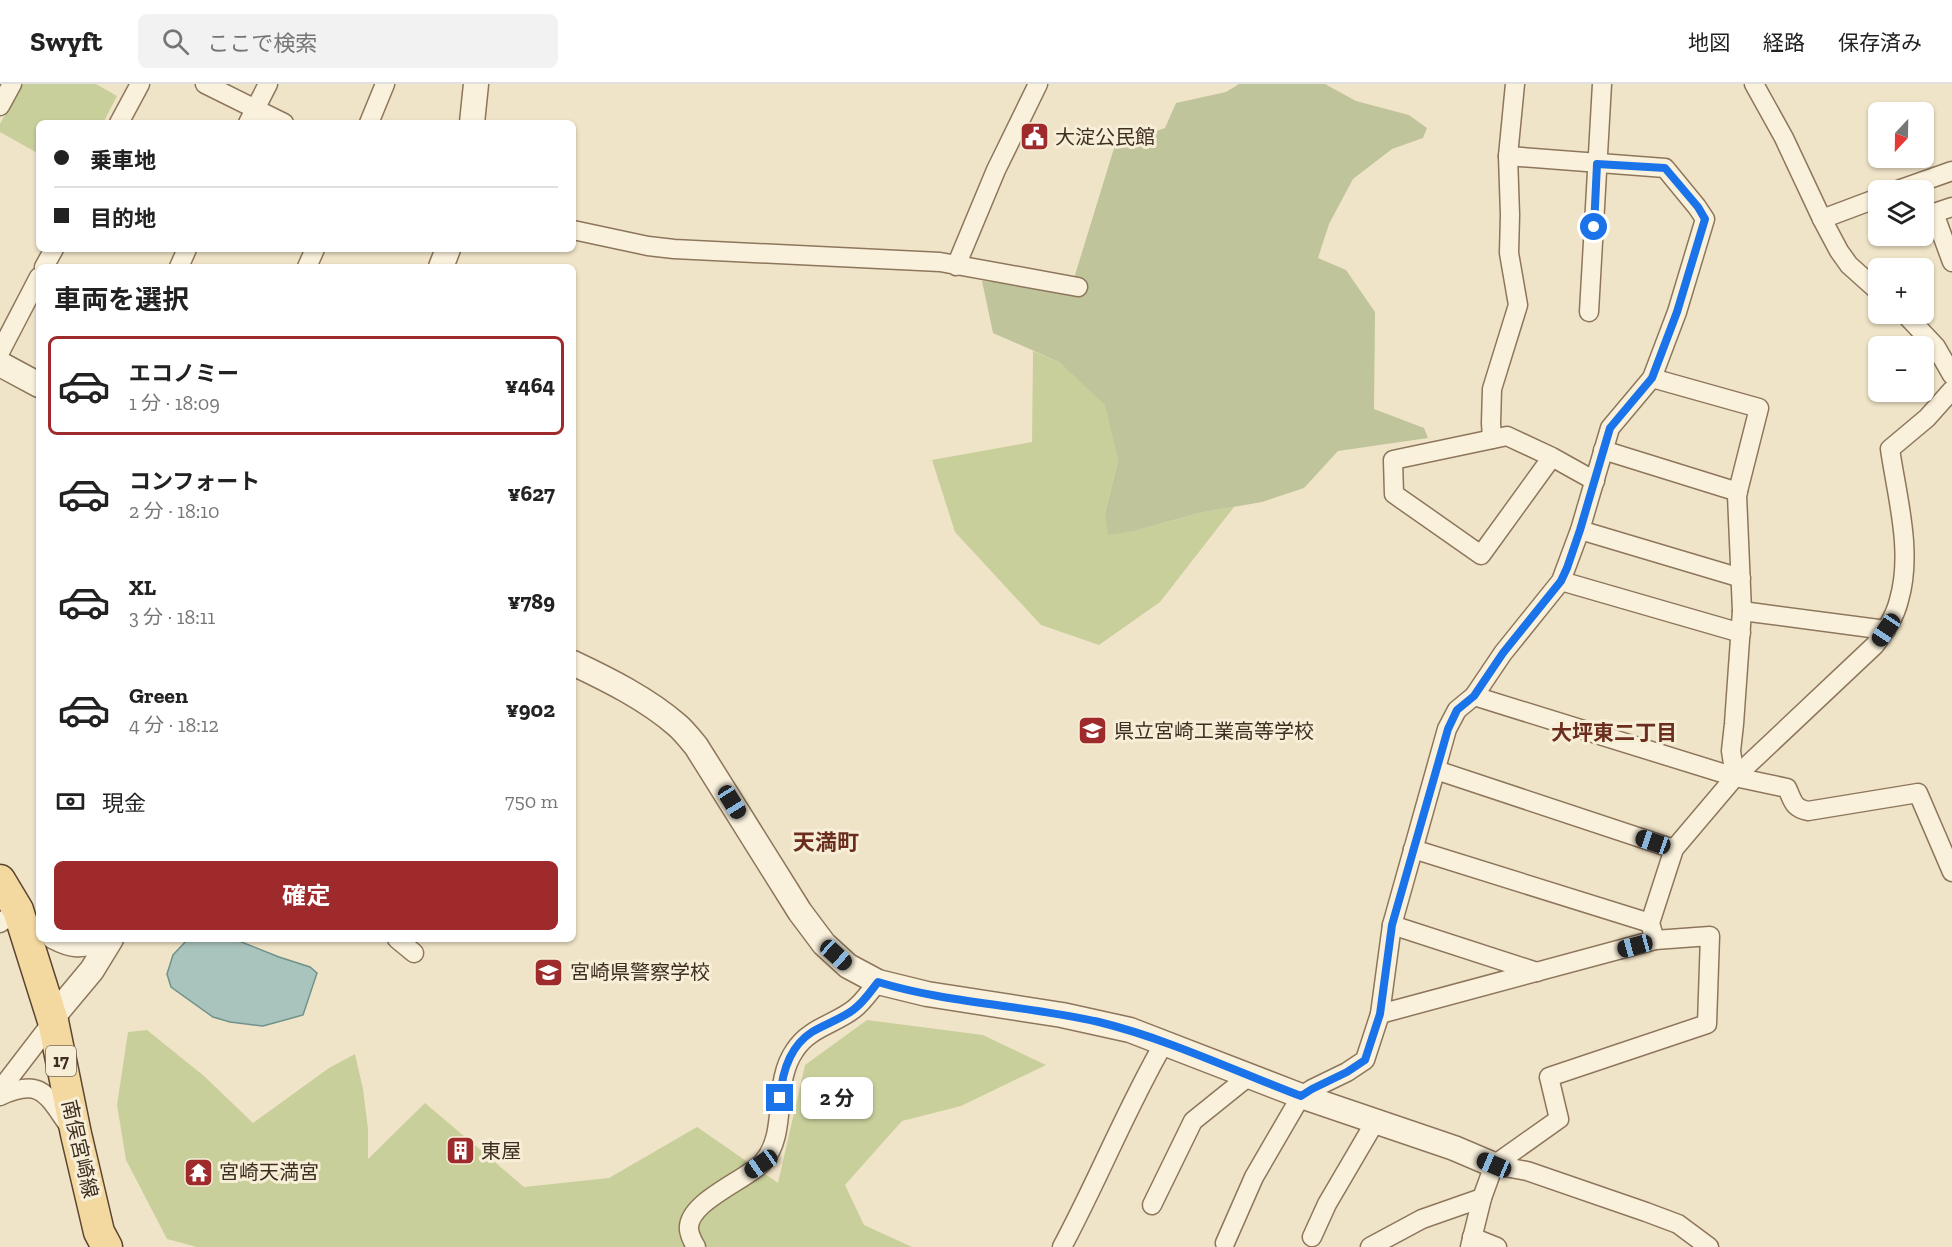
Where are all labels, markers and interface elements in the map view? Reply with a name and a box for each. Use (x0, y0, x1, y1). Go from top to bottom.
search box (138, 14, 558, 68)
text: Swyft (30, 25, 102, 58)
icon: search (159, 25, 192, 58)
text: ここで検索 (207, 30, 317, 57)
text: 地図 (1688, 30, 1730, 55)
text: 経路 (1763, 30, 1805, 55)
text: 保存済み (1838, 30, 1922, 55)
north arrow (1868, 102, 1934, 168)
map controls (1868, 102, 1934, 402)
public building icon: 大淀公民館 (1018, 121, 1050, 153)
place label: 大淀公民館 (1055, 125, 1155, 149)
text: 乗車地 (90, 147, 156, 174)
button: layers (1868, 180, 1934, 246)
text: 目的地 (90, 205, 156, 232)
route start (1580, 213, 1607, 240)
button: + (1868, 258, 1934, 324)
text: 車両を選択 (54, 284, 189, 316)
button: − (1868, 336, 1934, 402)
icon: car (57, 359, 111, 413)
text: エコノミー (129, 360, 239, 387)
text: ¥464 (505, 372, 555, 399)
text: 1 分 · 18:09 (129, 391, 220, 415)
icon: car (57, 467, 111, 521)
text: コンフォート (129, 468, 260, 495)
text: ¥627 (507, 480, 555, 507)
text: 2 分 · 18:10 (129, 499, 219, 523)
text: XL (129, 574, 156, 601)
icon: car (57, 575, 111, 629)
text: ¥789 (507, 588, 555, 615)
text: 3 分 · 18:11 (129, 605, 215, 629)
car (1868, 610, 1904, 650)
text: Green (129, 682, 188, 709)
icon: car (57, 683, 111, 737)
text: ¥902 (506, 696, 555, 723)
text: 4 分 · 18:12 (129, 713, 219, 737)
school or university icon: 県立宮崎工業高等学校 (1077, 715, 1109, 747)
place label: 県立宮崎工業高等学校 (1114, 719, 1314, 743)
district label: 大坪東二丁目 (1551, 720, 1677, 745)
car (715, 782, 749, 822)
icon: cash (54, 785, 87, 818)
text: 750 m (505, 789, 558, 813)
text: 現金 (102, 790, 146, 817)
car (1633, 828, 1673, 856)
district label: 天満町 (793, 829, 859, 856)
button: 確定 (54, 861, 558, 930)
car (1615, 933, 1655, 959)
car (817, 936, 855, 974)
school or university icon: 宮崎県警察学校 (533, 956, 565, 988)
place label: 宮崎県警察学校 (570, 960, 710, 984)
road number: 17 (46, 1046, 76, 1076)
callout: 2 分 (801, 1077, 873, 1119)
route end (766, 1084, 793, 1111)
text: 2 分 (820, 1086, 854, 1110)
street label: 南俣宮崎線 (57, 1098, 103, 1200)
building icon: 東屋 (444, 1135, 476, 1167)
place label: 東屋 (481, 1139, 521, 1163)
car (741, 1146, 781, 1182)
car (1474, 1150, 1514, 1180)
temple icon: 宮崎天満宮 (182, 1156, 214, 1188)
place label: 宮崎天満宮 (219, 1160, 319, 1184)

